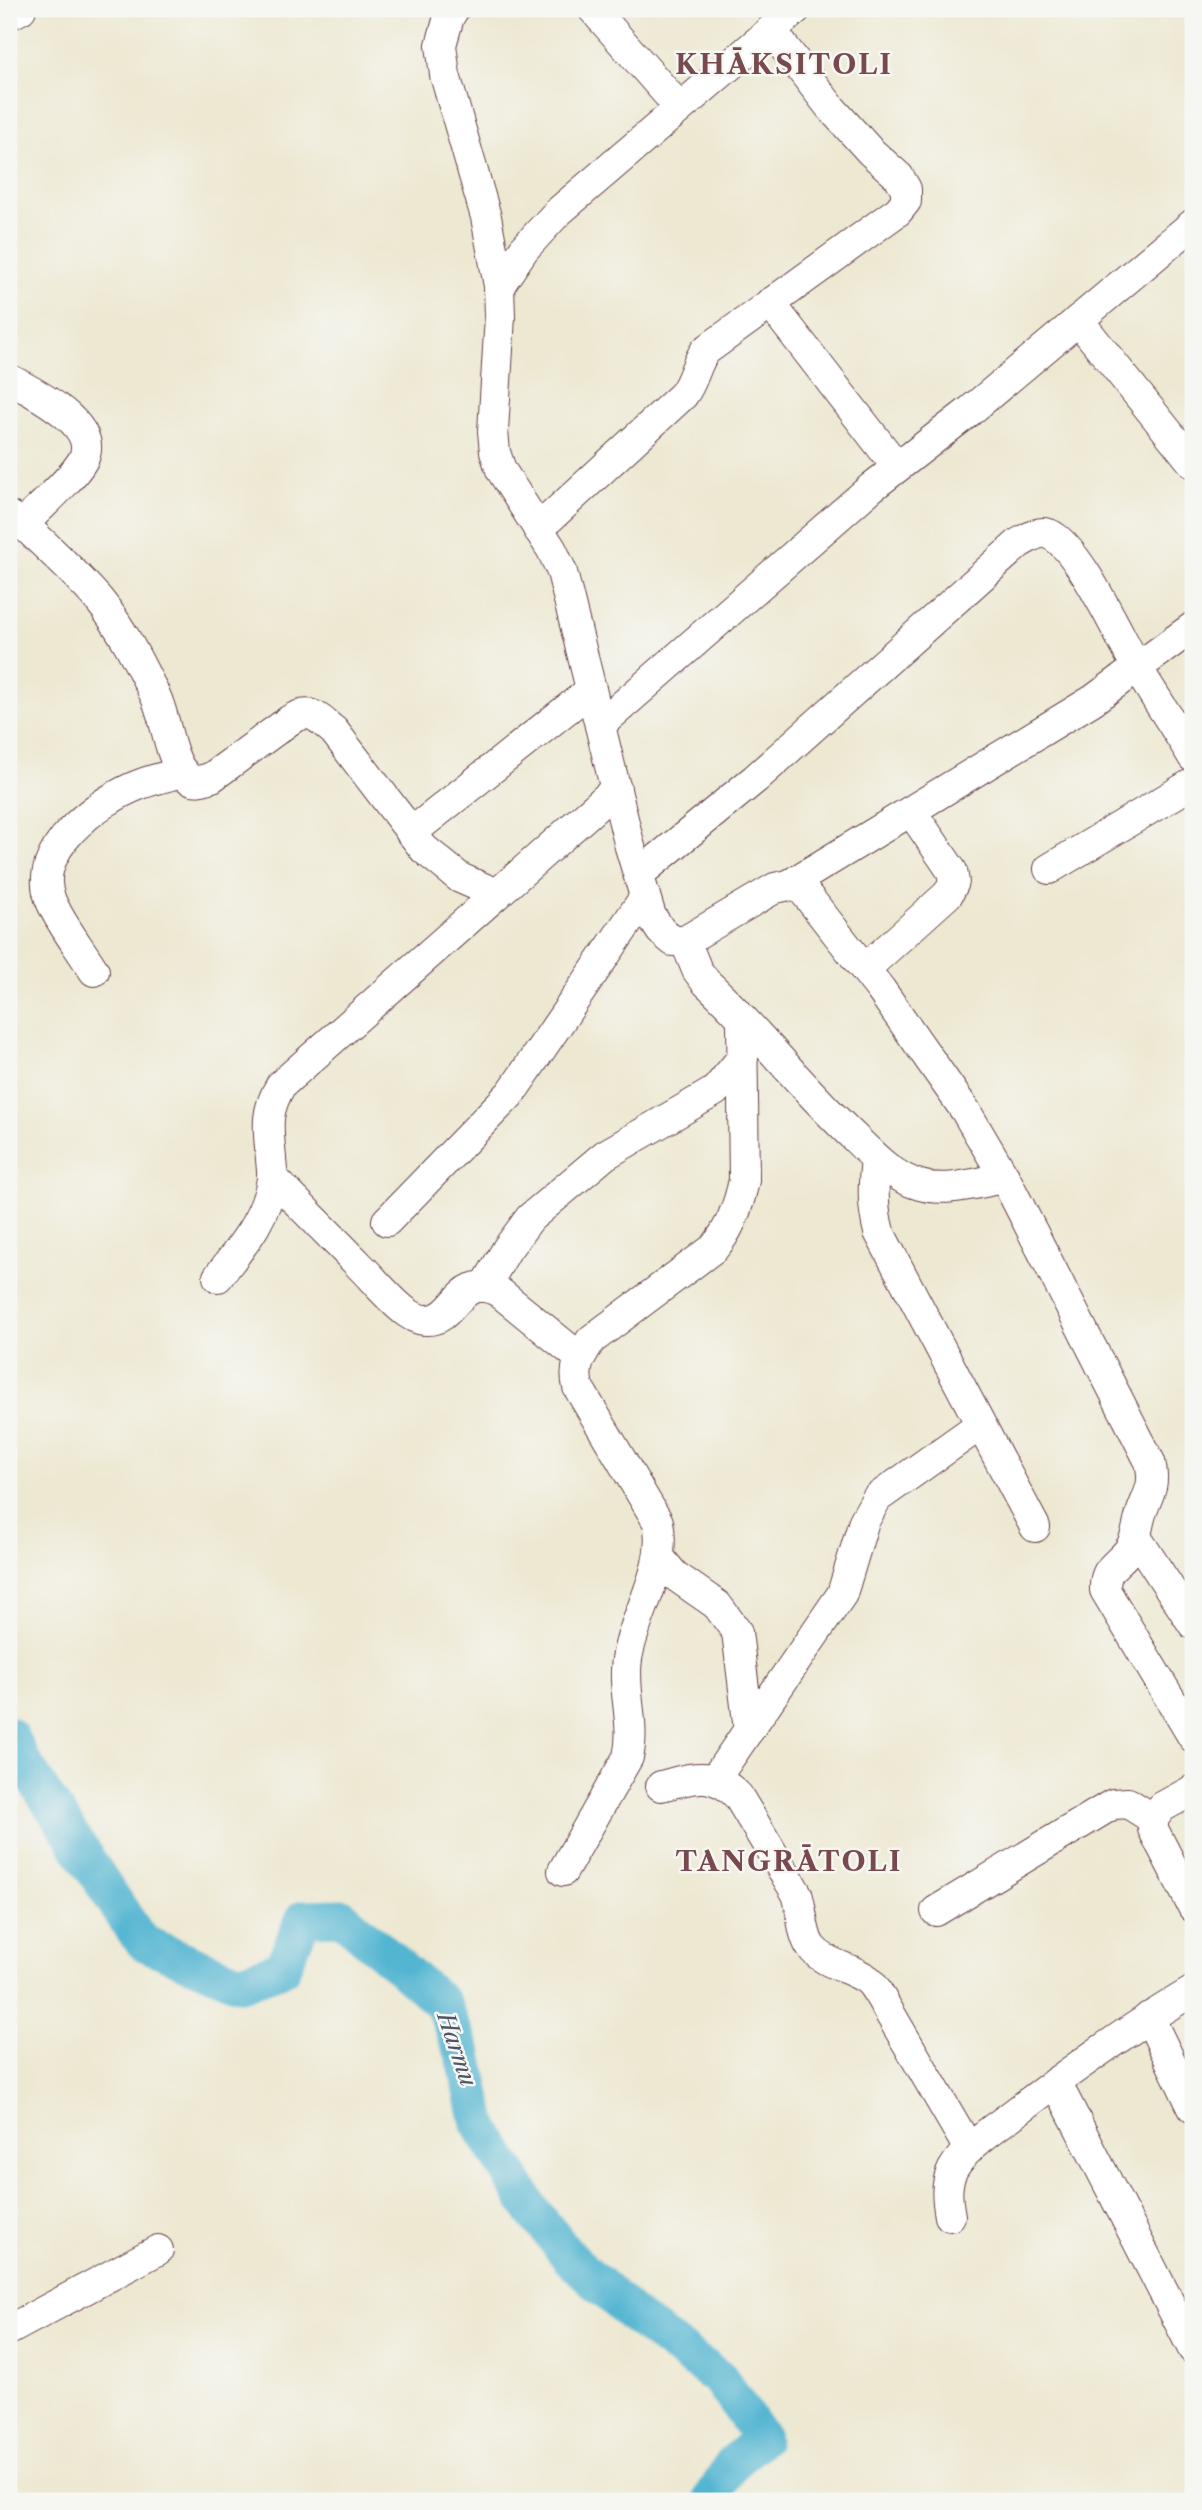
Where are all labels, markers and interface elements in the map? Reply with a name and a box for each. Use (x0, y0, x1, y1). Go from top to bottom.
district label: KHĀKSITOLI (675, 47, 893, 81)
district label: TANGRĀTOLI (676, 1844, 902, 1878)
water label: Harmu (431, 2006, 483, 2090)

